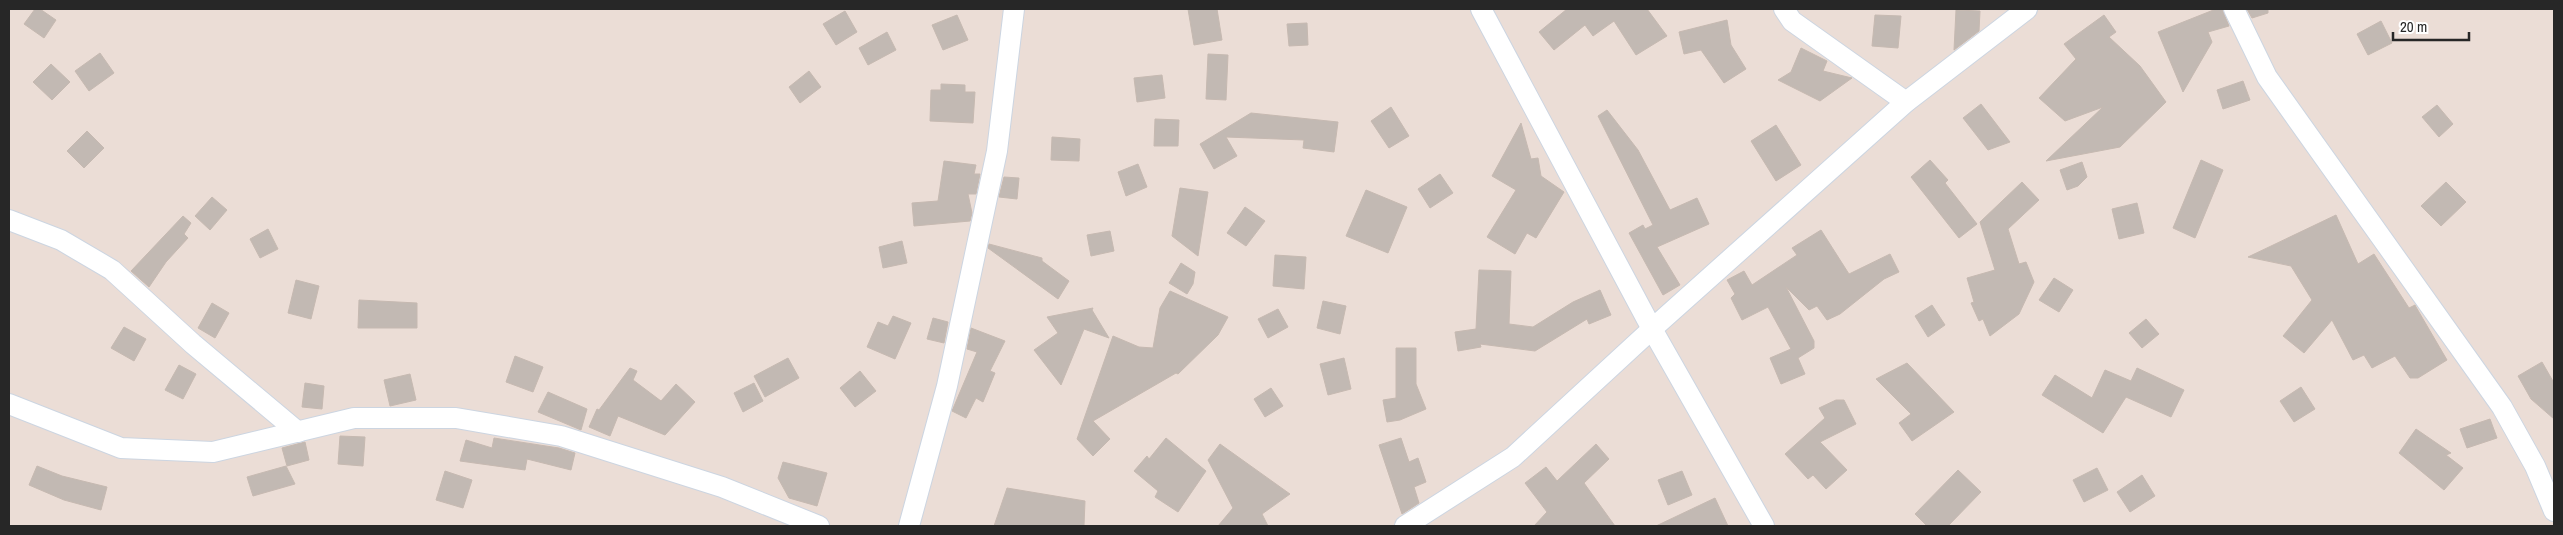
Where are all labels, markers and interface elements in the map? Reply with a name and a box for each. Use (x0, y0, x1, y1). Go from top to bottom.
scale bar (2393, 10, 2469, 42)
text: 20 m (2400, 16, 2427, 37)

